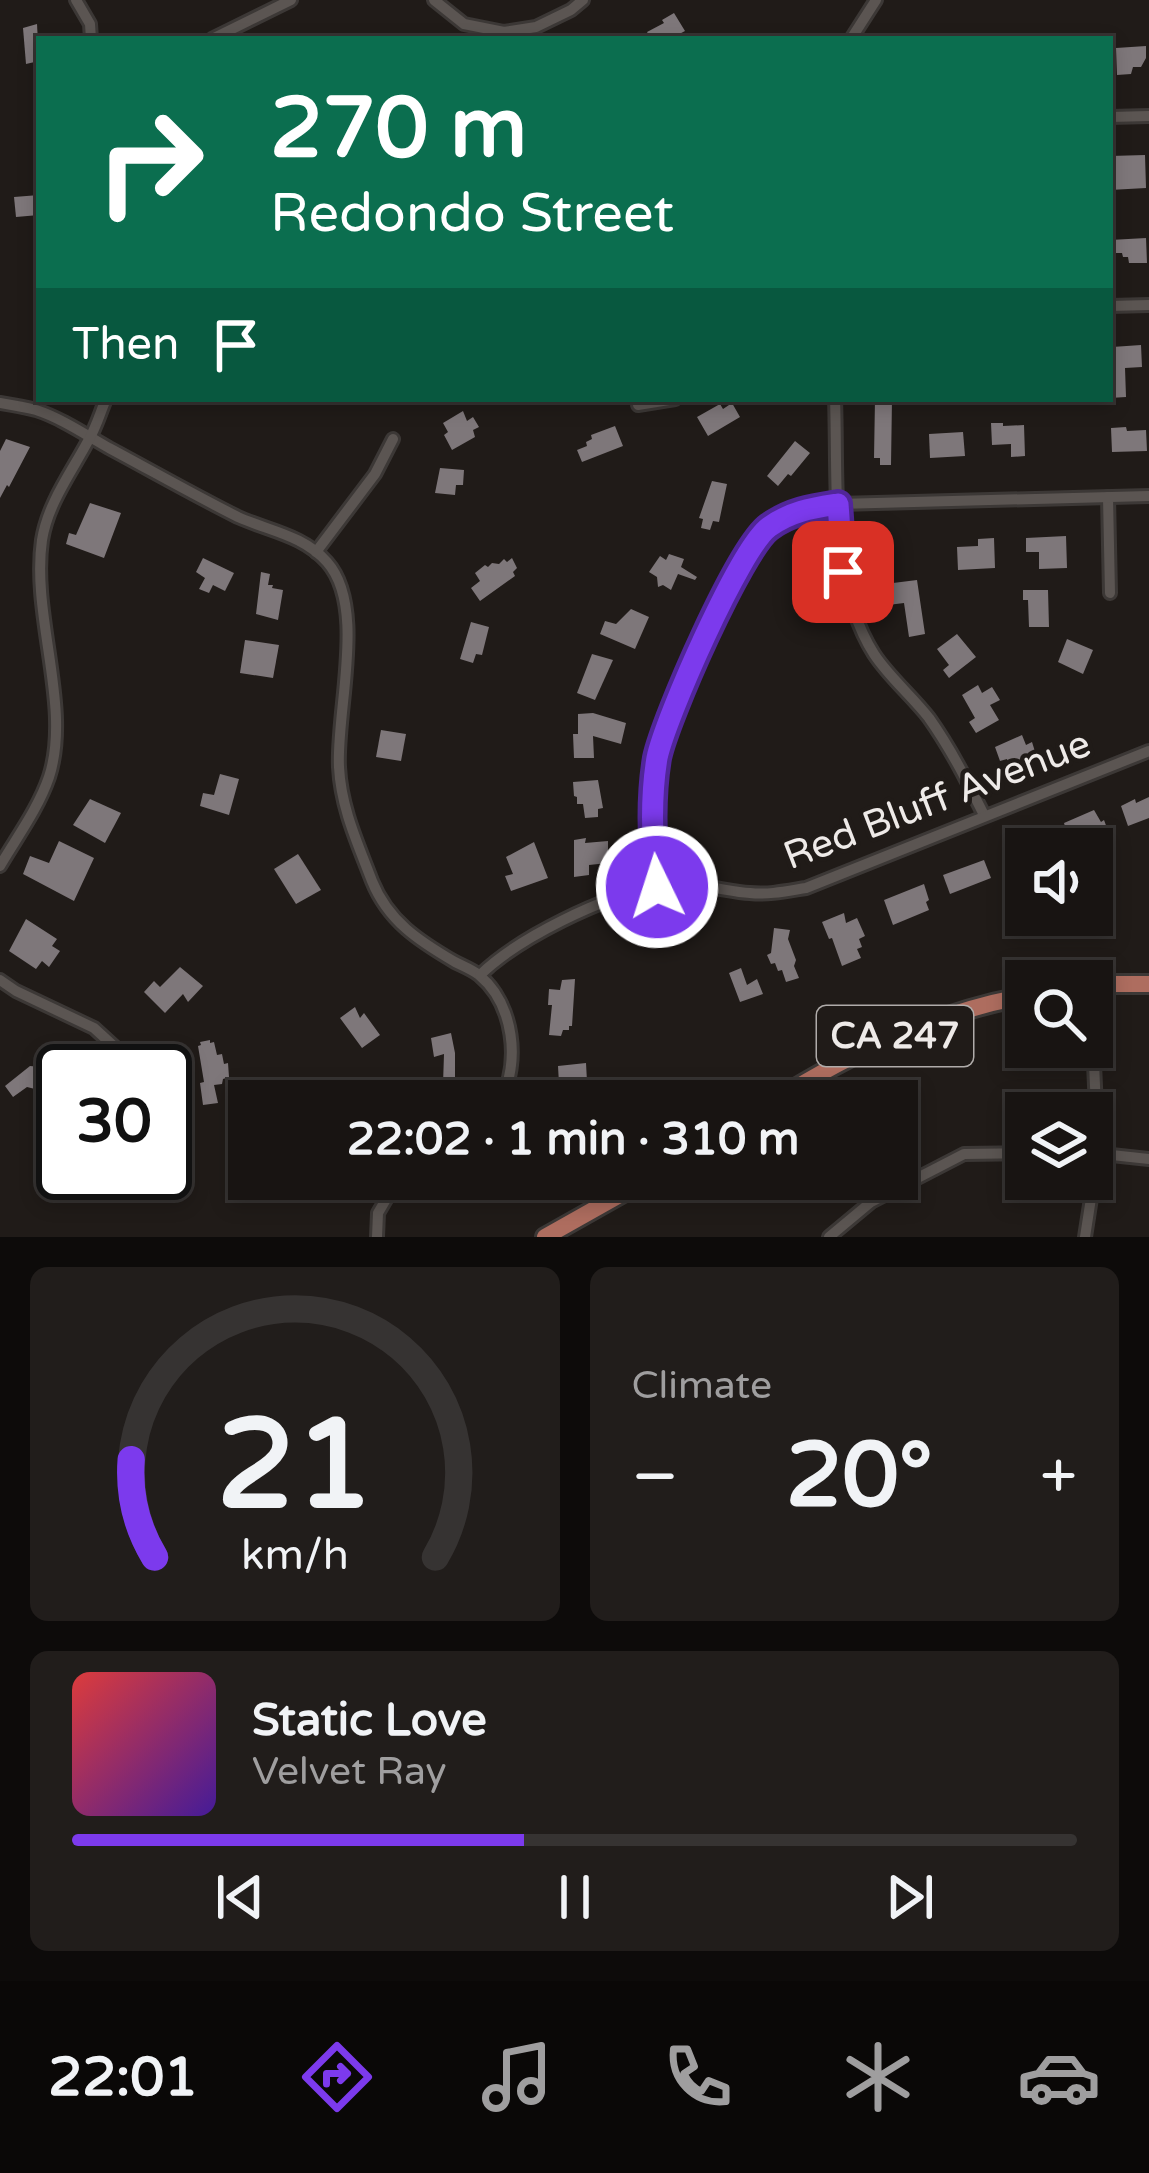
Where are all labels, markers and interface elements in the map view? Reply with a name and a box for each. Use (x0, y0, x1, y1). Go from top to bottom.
text: 270 m (270, 79, 527, 180)
icon: right (72, 84, 228, 240)
text: Redondo Street (270, 181, 674, 246)
icon: arrive (203, 312, 269, 378)
text: Then (72, 318, 179, 372)
pin (792, 521, 894, 623)
icon: arrive (810, 539, 876, 605)
street label: Red Bluff Avenue (777, 720, 1097, 880)
position arrow (594, 824, 720, 950)
map controls (1005, 828, 1113, 1200)
button: sound (1005, 828, 1113, 936)
button: search (1005, 960, 1113, 1068)
road number: CA 247 (817, 1006, 973, 1066)
speed limit sign: 30 (36, 1044, 192, 1200)
button: layers (1005, 1092, 1113, 1200)
text: 22:02 · 1 min · 310 m (347, 1113, 799, 1167)
text: Climate (632, 1362, 772, 1409)
text: 21 (216, 1391, 373, 1542)
text: 20° (786, 1422, 933, 1531)
text: − (632, 1437, 679, 1517)
text: + (1040, 1437, 1077, 1517)
text: km/h (241, 1530, 349, 1581)
text: Static Love (252, 1694, 487, 1748)
text: Velvet Ray (252, 1748, 447, 1795)
icon: previous (207, 1864, 273, 1930)
icon: pause (542, 1864, 608, 1930)
icon: next (877, 1864, 943, 1930)
icon: directions (295, 2035, 379, 2119)
icon: music (475, 2035, 559, 2119)
icon: phone (656, 2035, 740, 2119)
icon: climate (836, 2035, 920, 2119)
icon: car (1017, 2035, 1101, 2119)
text: 22:01 (48, 2045, 198, 2110)

